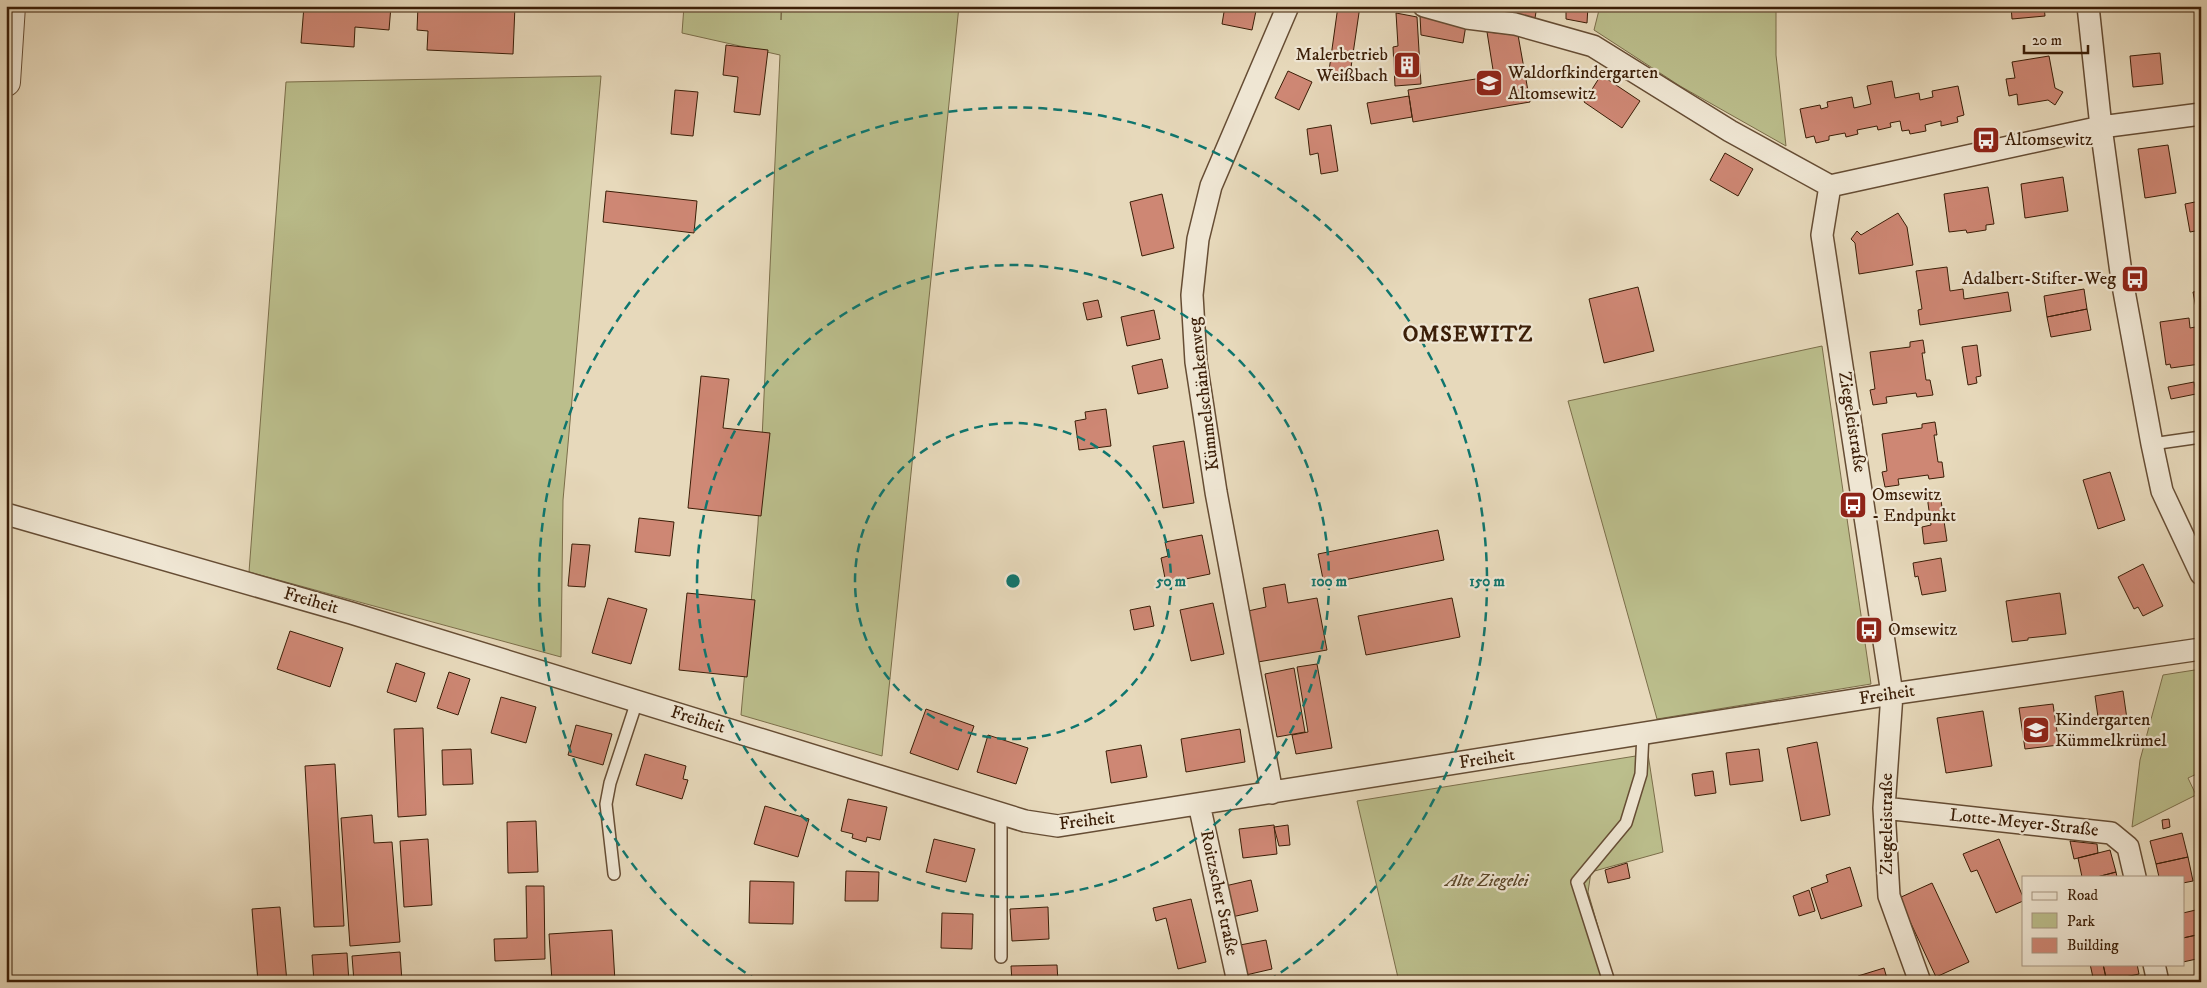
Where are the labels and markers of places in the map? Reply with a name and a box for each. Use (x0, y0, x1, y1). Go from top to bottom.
place label: Malerbetrieb Weißbach (1296, 44, 1389, 87)
building icon: Malerbetrieb Weißbach (1392, 50, 1422, 80)
place label: Waldorfkindergarten Altomsewitz (1507, 62, 1659, 105)
school or university icon: Waldorfkindergarten Altomsewitz (1474, 68, 1504, 98)
bus stop icon: Altomsewitz (1971, 125, 2001, 155)
place label: Altomsewitz (2005, 129, 2093, 151)
bus stop icon: Adalbert-Stifter-Weg (2120, 264, 2150, 294)
place label: Adalbert-Stifter-Weg (1962, 268, 2116, 290)
place label: Omsewitz - Endpunkt (1872, 484, 1956, 527)
bus stop icon: Omsewitz - Endpunkt (1838, 490, 1868, 520)
centre of rings (1004, 572, 1022, 590)
bus stop icon: Omsewitz (1854, 615, 1884, 645)
place label: Omsewitz (1888, 619, 1958, 641)
place label: Kindergarten Kümmelkrümel (2055, 709, 2167, 752)
school or university icon: Kindergarten Kümmelkrümel (2021, 715, 2051, 745)

